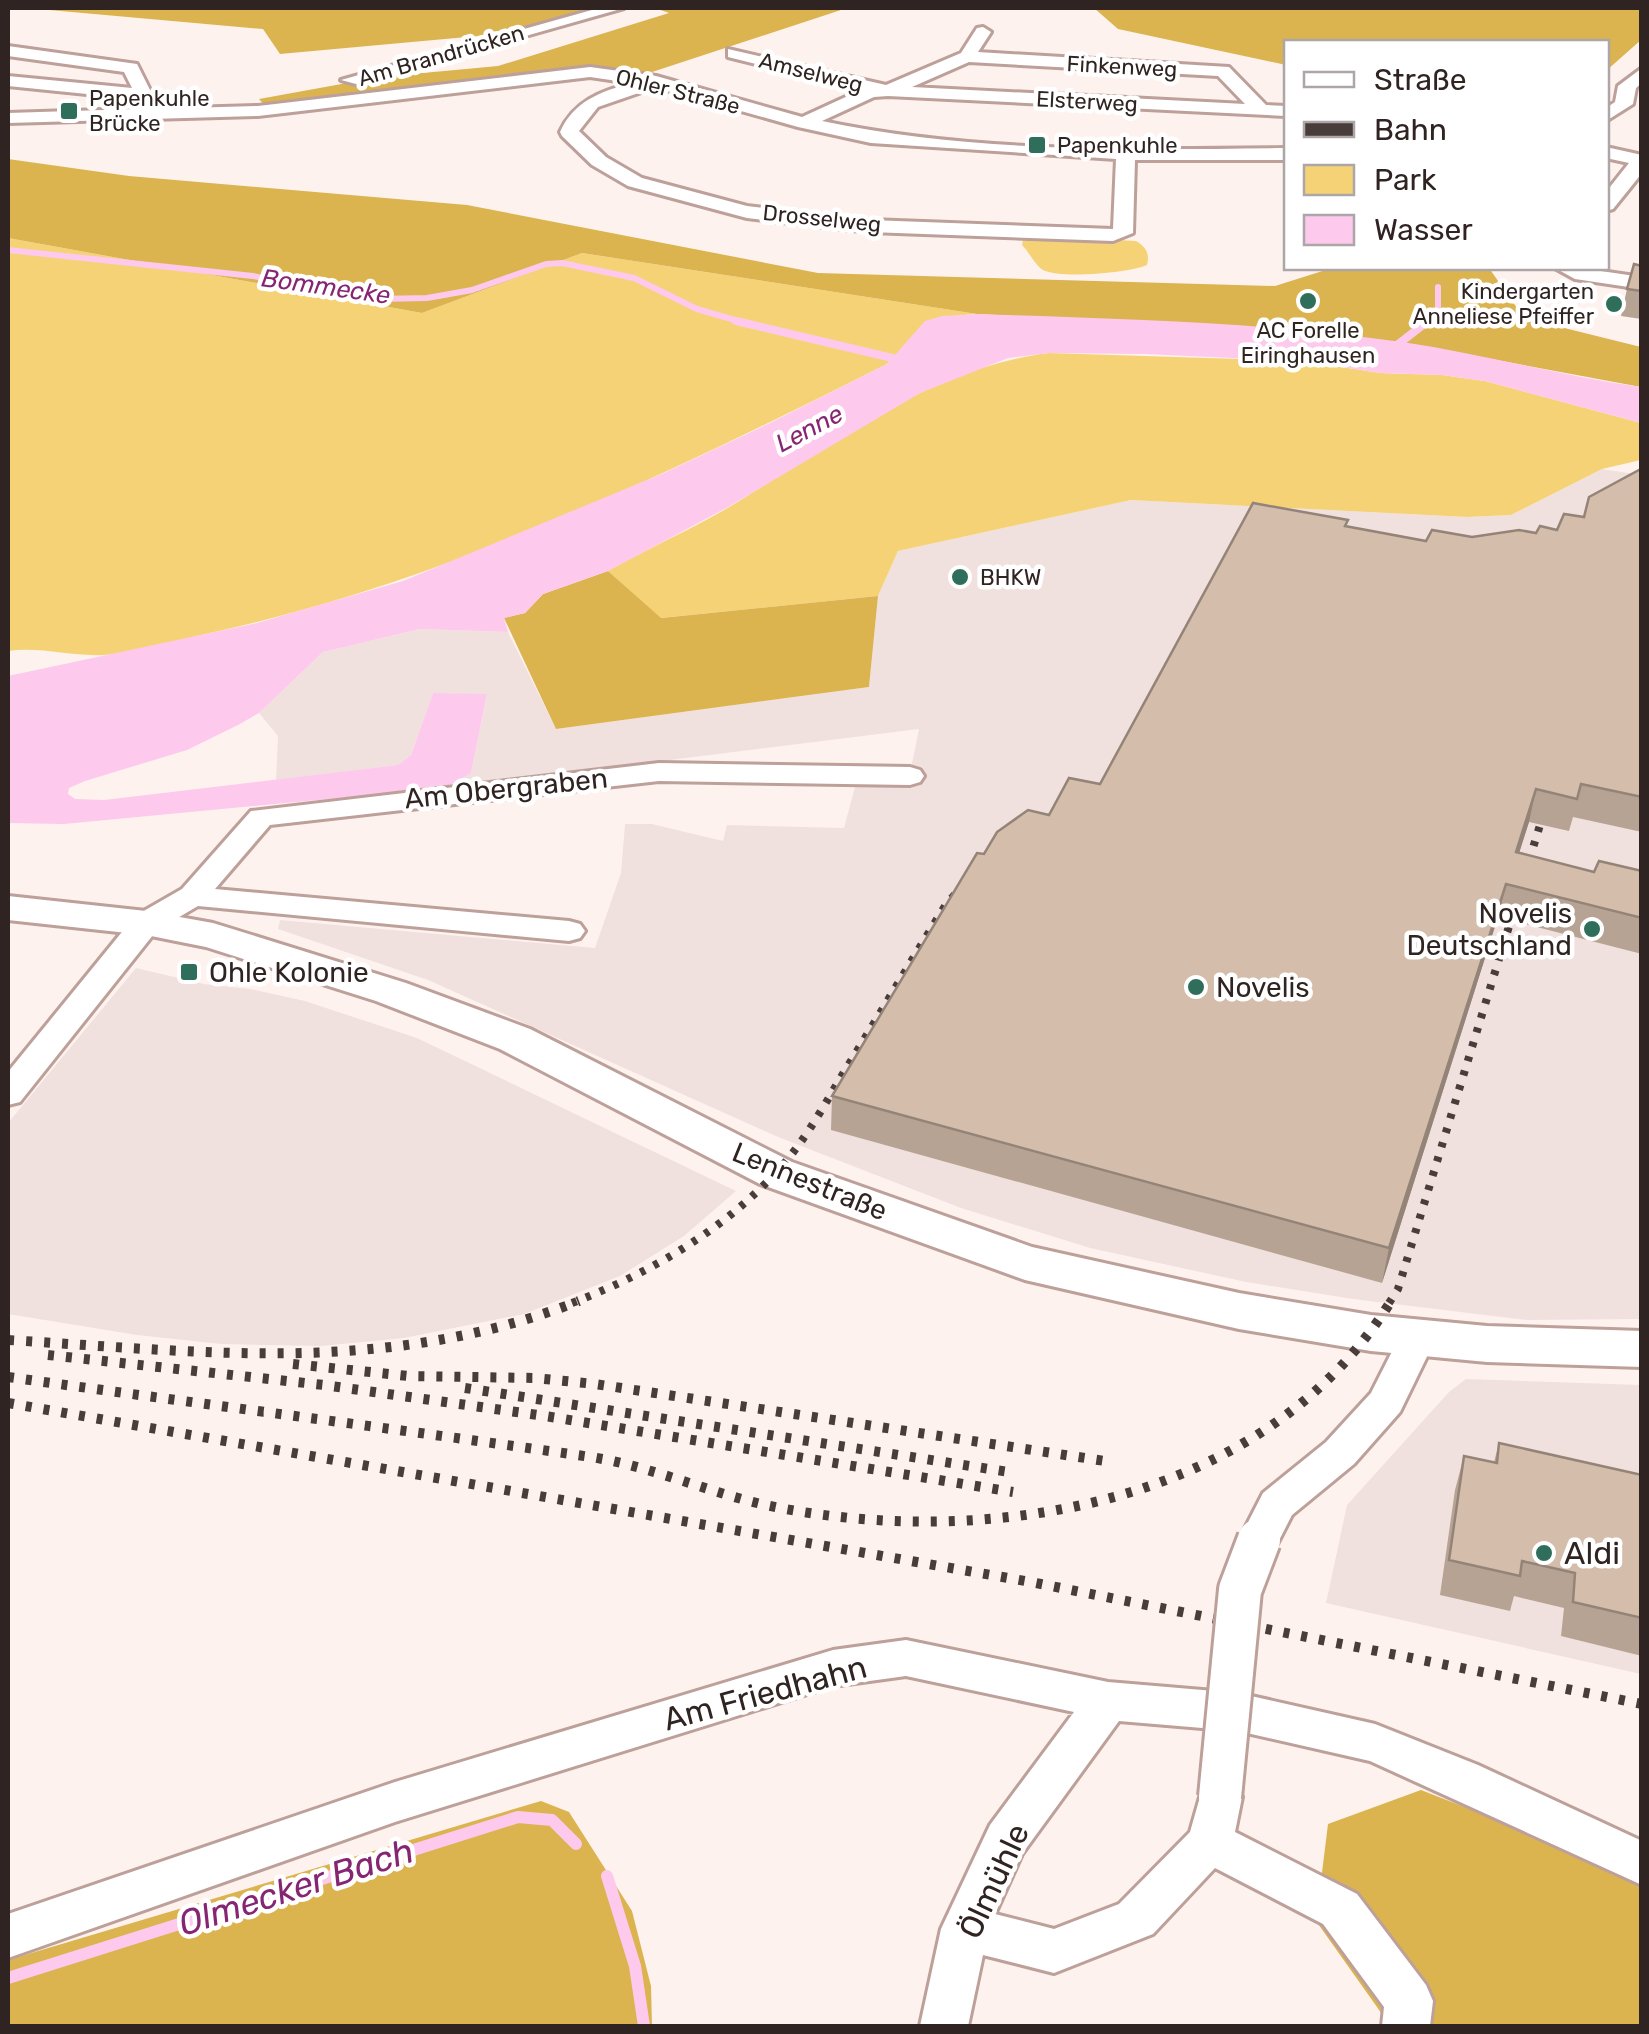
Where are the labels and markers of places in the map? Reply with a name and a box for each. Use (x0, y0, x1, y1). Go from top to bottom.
place label: Papenkuhle Brücke (89, 85, 209, 137)
marker: Papenkuhle Brücke (58, 100, 80, 122)
place label: Papenkuhle (1057, 132, 1177, 159)
marker: Papenkuhle (1026, 134, 1048, 156)
place label: Kindergarten Anneliese Pfeiffer (1413, 278, 1595, 330)
marker: AC Forelle Eiringhausen (1297, 290, 1319, 312)
marker: Kindergarten Anneliese Pfeiffer (1603, 293, 1625, 315)
place label: AC Forelle Eiringhausen (1241, 317, 1375, 369)
place label: BHKW (980, 564, 1041, 591)
marker: BHKW (949, 566, 971, 588)
place label: Novelis Deutschland (1407, 897, 1572, 962)
marker: Novelis Deutschland (1581, 918, 1603, 940)
place label: Ohle Kolonie (209, 956, 369, 989)
marker: Ohle Kolonie (178, 961, 200, 983)
place label: Novelis (1216, 971, 1310, 1004)
marker: Novelis (1185, 976, 1207, 998)
place label: Aldi (1564, 1534, 1620, 1572)
marker: Aldi (1533, 1542, 1555, 1564)

